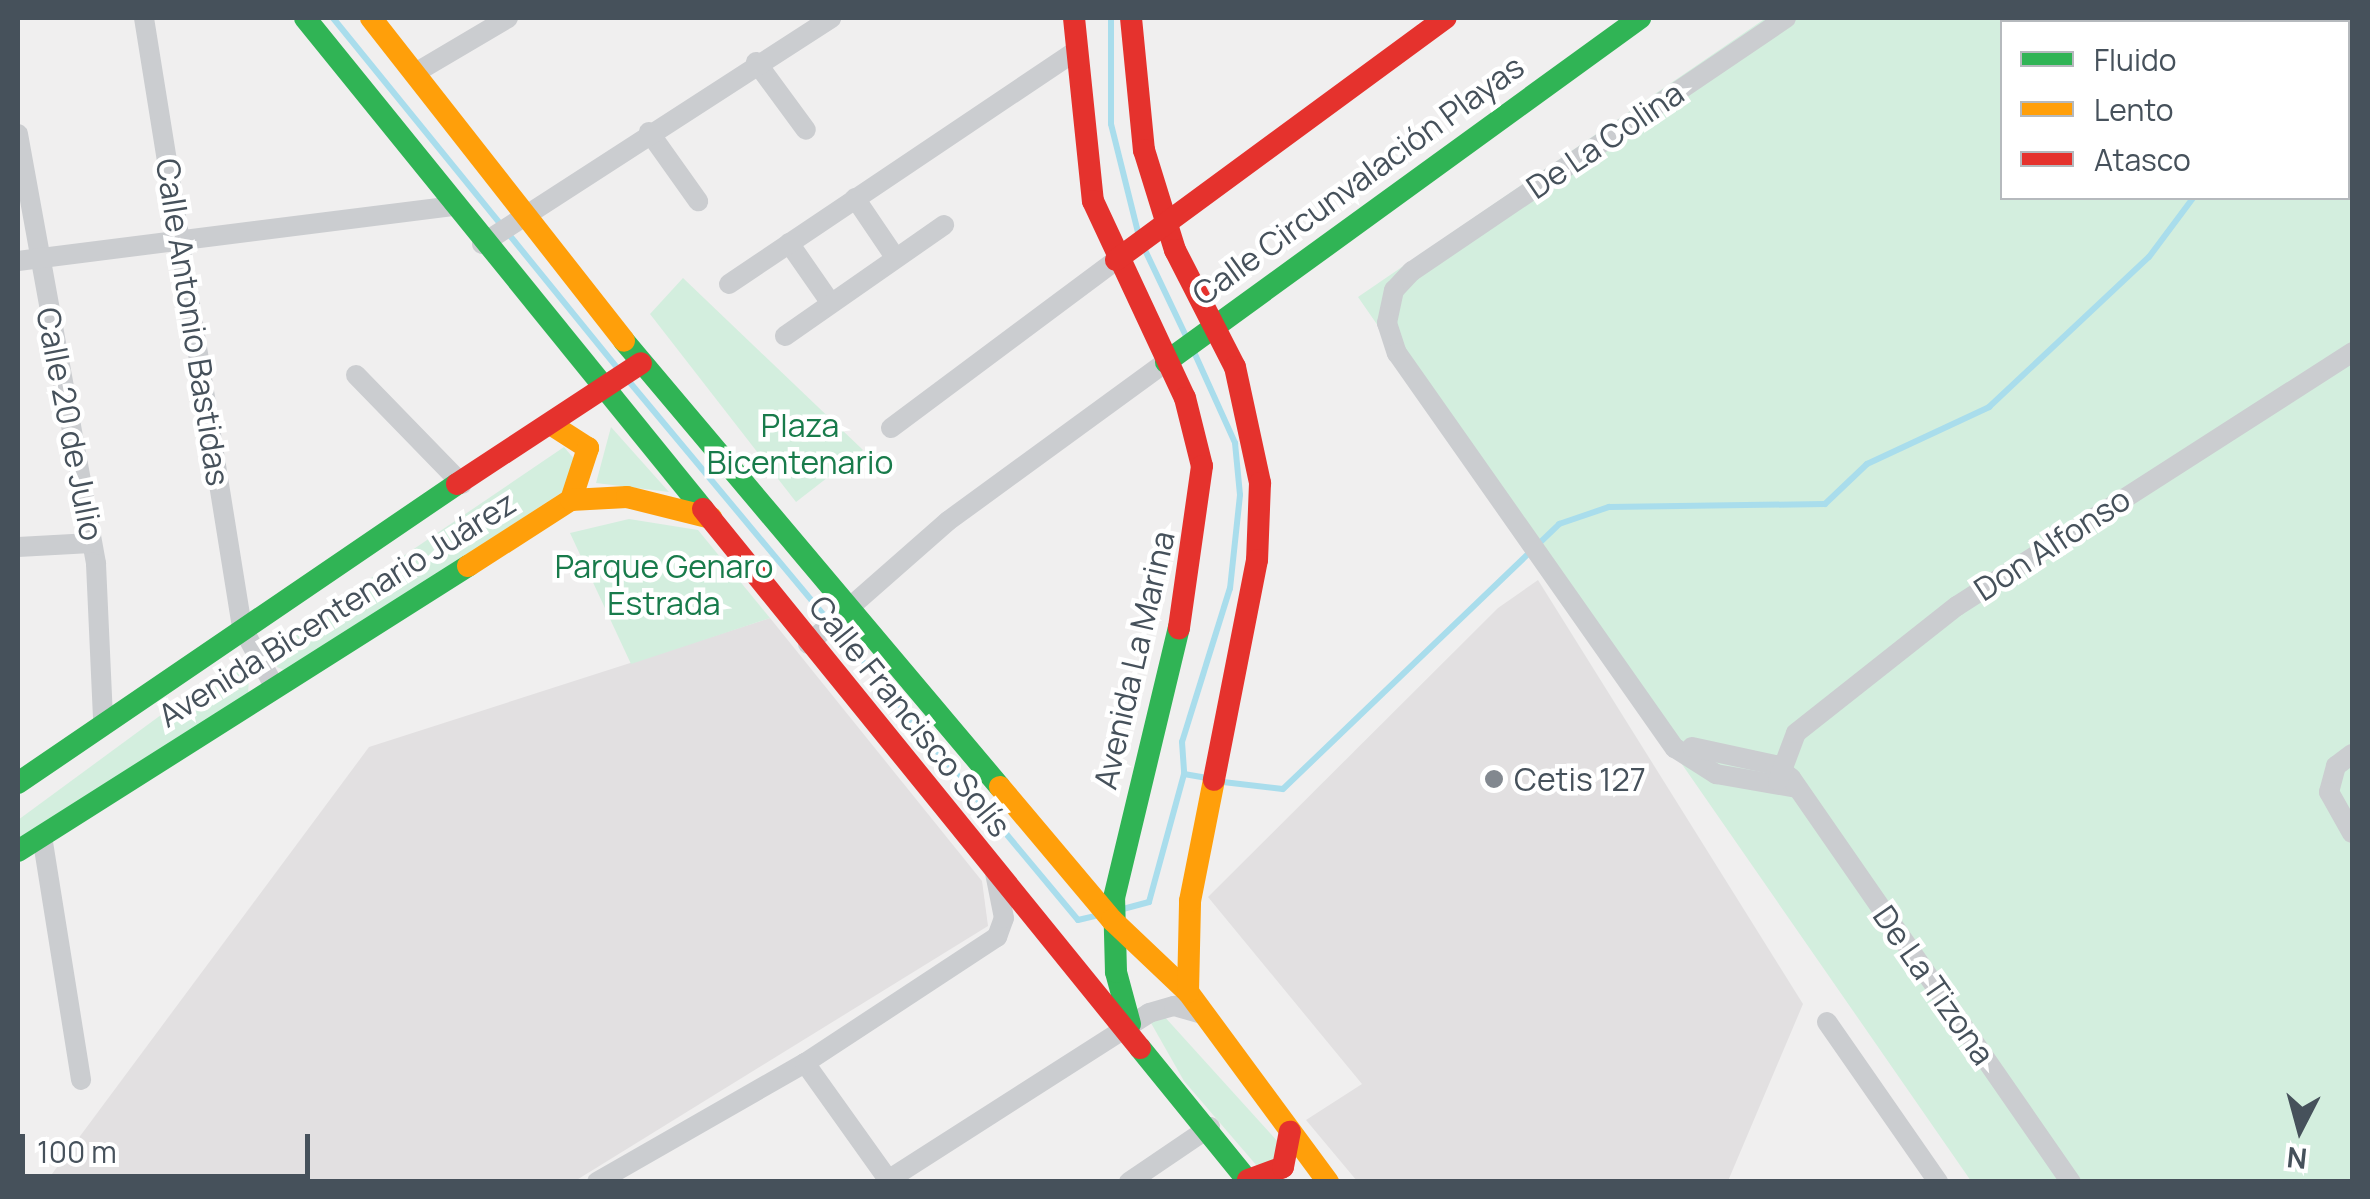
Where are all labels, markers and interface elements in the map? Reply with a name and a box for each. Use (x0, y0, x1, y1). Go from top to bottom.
legend (2000, 20, 2350, 200)
text: Fluido (2094, 39, 2176, 80)
street label: Calle Circunvalación Playas (1185, 47, 1531, 313)
street label: De La Colina (1519, 74, 1691, 206)
text: Lento (2094, 89, 2173, 130)
text: Atasco (2094, 139, 2191, 180)
street label: Calle Antonio Bastidas (148, 156, 238, 488)
street label: Calle 20 de Julio (29, 304, 111, 544)
park label: Plaza Bicentenario (707, 407, 893, 482)
street label: Don Alfonso (1967, 479, 2137, 609)
street label: Avenida Bicentenario Juárez (151, 483, 523, 735)
street label: Avenida La Marina (1086, 527, 1182, 793)
park label: Parque Genaro Estrada (555, 548, 773, 623)
street label: Calle Francisco Solís (801, 588, 1019, 844)
place label: Cetis 127 (1514, 760, 1646, 798)
marker: Cetis 127 (1483, 768, 1505, 790)
street label: De La Tizona (1865, 898, 2003, 1072)
north arrow (2250, 1079, 2350, 1179)
scale bar (25, 1114, 315, 1176)
text: 100 m (37, 1131, 117, 1172)
text: N (2285, 1139, 2309, 1179)

